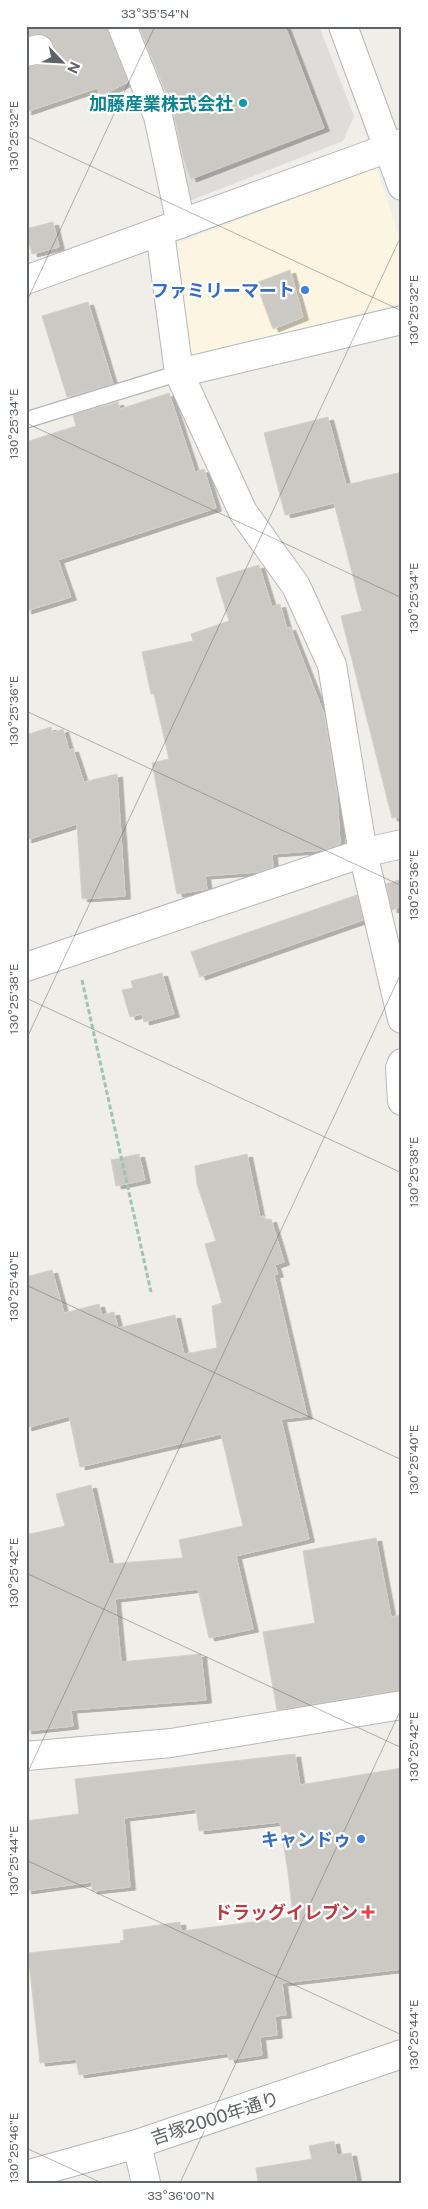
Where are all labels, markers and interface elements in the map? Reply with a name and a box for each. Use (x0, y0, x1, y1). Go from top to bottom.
text: 33°35'54"N (121, 7, 189, 21)
north arrow (38, 38, 88, 88)
text: N (64, 59, 83, 76)
place label: 加藤産業株式会社 (89, 93, 233, 114)
marker: 加藤産業株式会社 (237, 97, 249, 109)
text: 130°25'32"E (7, 101, 21, 171)
text: 130°25'32"E (407, 275, 421, 345)
place label: ファミリーマート (151, 280, 295, 301)
marker: ファミリーマート (299, 284, 311, 296)
text: 130°25'34"E (7, 389, 21, 459)
text: 130°25'34"E (407, 563, 421, 633)
text: 130°25'36"E (7, 676, 21, 746)
text: 130°25'36"E (407, 850, 421, 920)
text: 130°25'38"E (7, 964, 21, 1034)
text: 130°25'38"E (407, 1137, 421, 1207)
text: 130°25'40"E (7, 1251, 21, 1321)
text: 130°25'40"E (407, 1425, 421, 1495)
text: 130°25'42"E (7, 1538, 21, 1608)
text: 130°25'42"E (407, 1712, 421, 1782)
text: 130°25'44"E (7, 1826, 21, 1896)
place label: キャンドゥ (261, 1829, 351, 1850)
marker: キャンドゥ (355, 1833, 367, 1845)
place label: ドラッグイレブン (214, 1902, 358, 1923)
marker: ドラッグイレブン (362, 1906, 374, 1918)
text: 130°25'44"E (407, 2000, 421, 2070)
street label: 吉塚2000年通り (148, 2087, 282, 2149)
text: 130°25'46"E (7, 2113, 21, 2183)
text: 33°36'00"N (147, 2189, 215, 2203)

